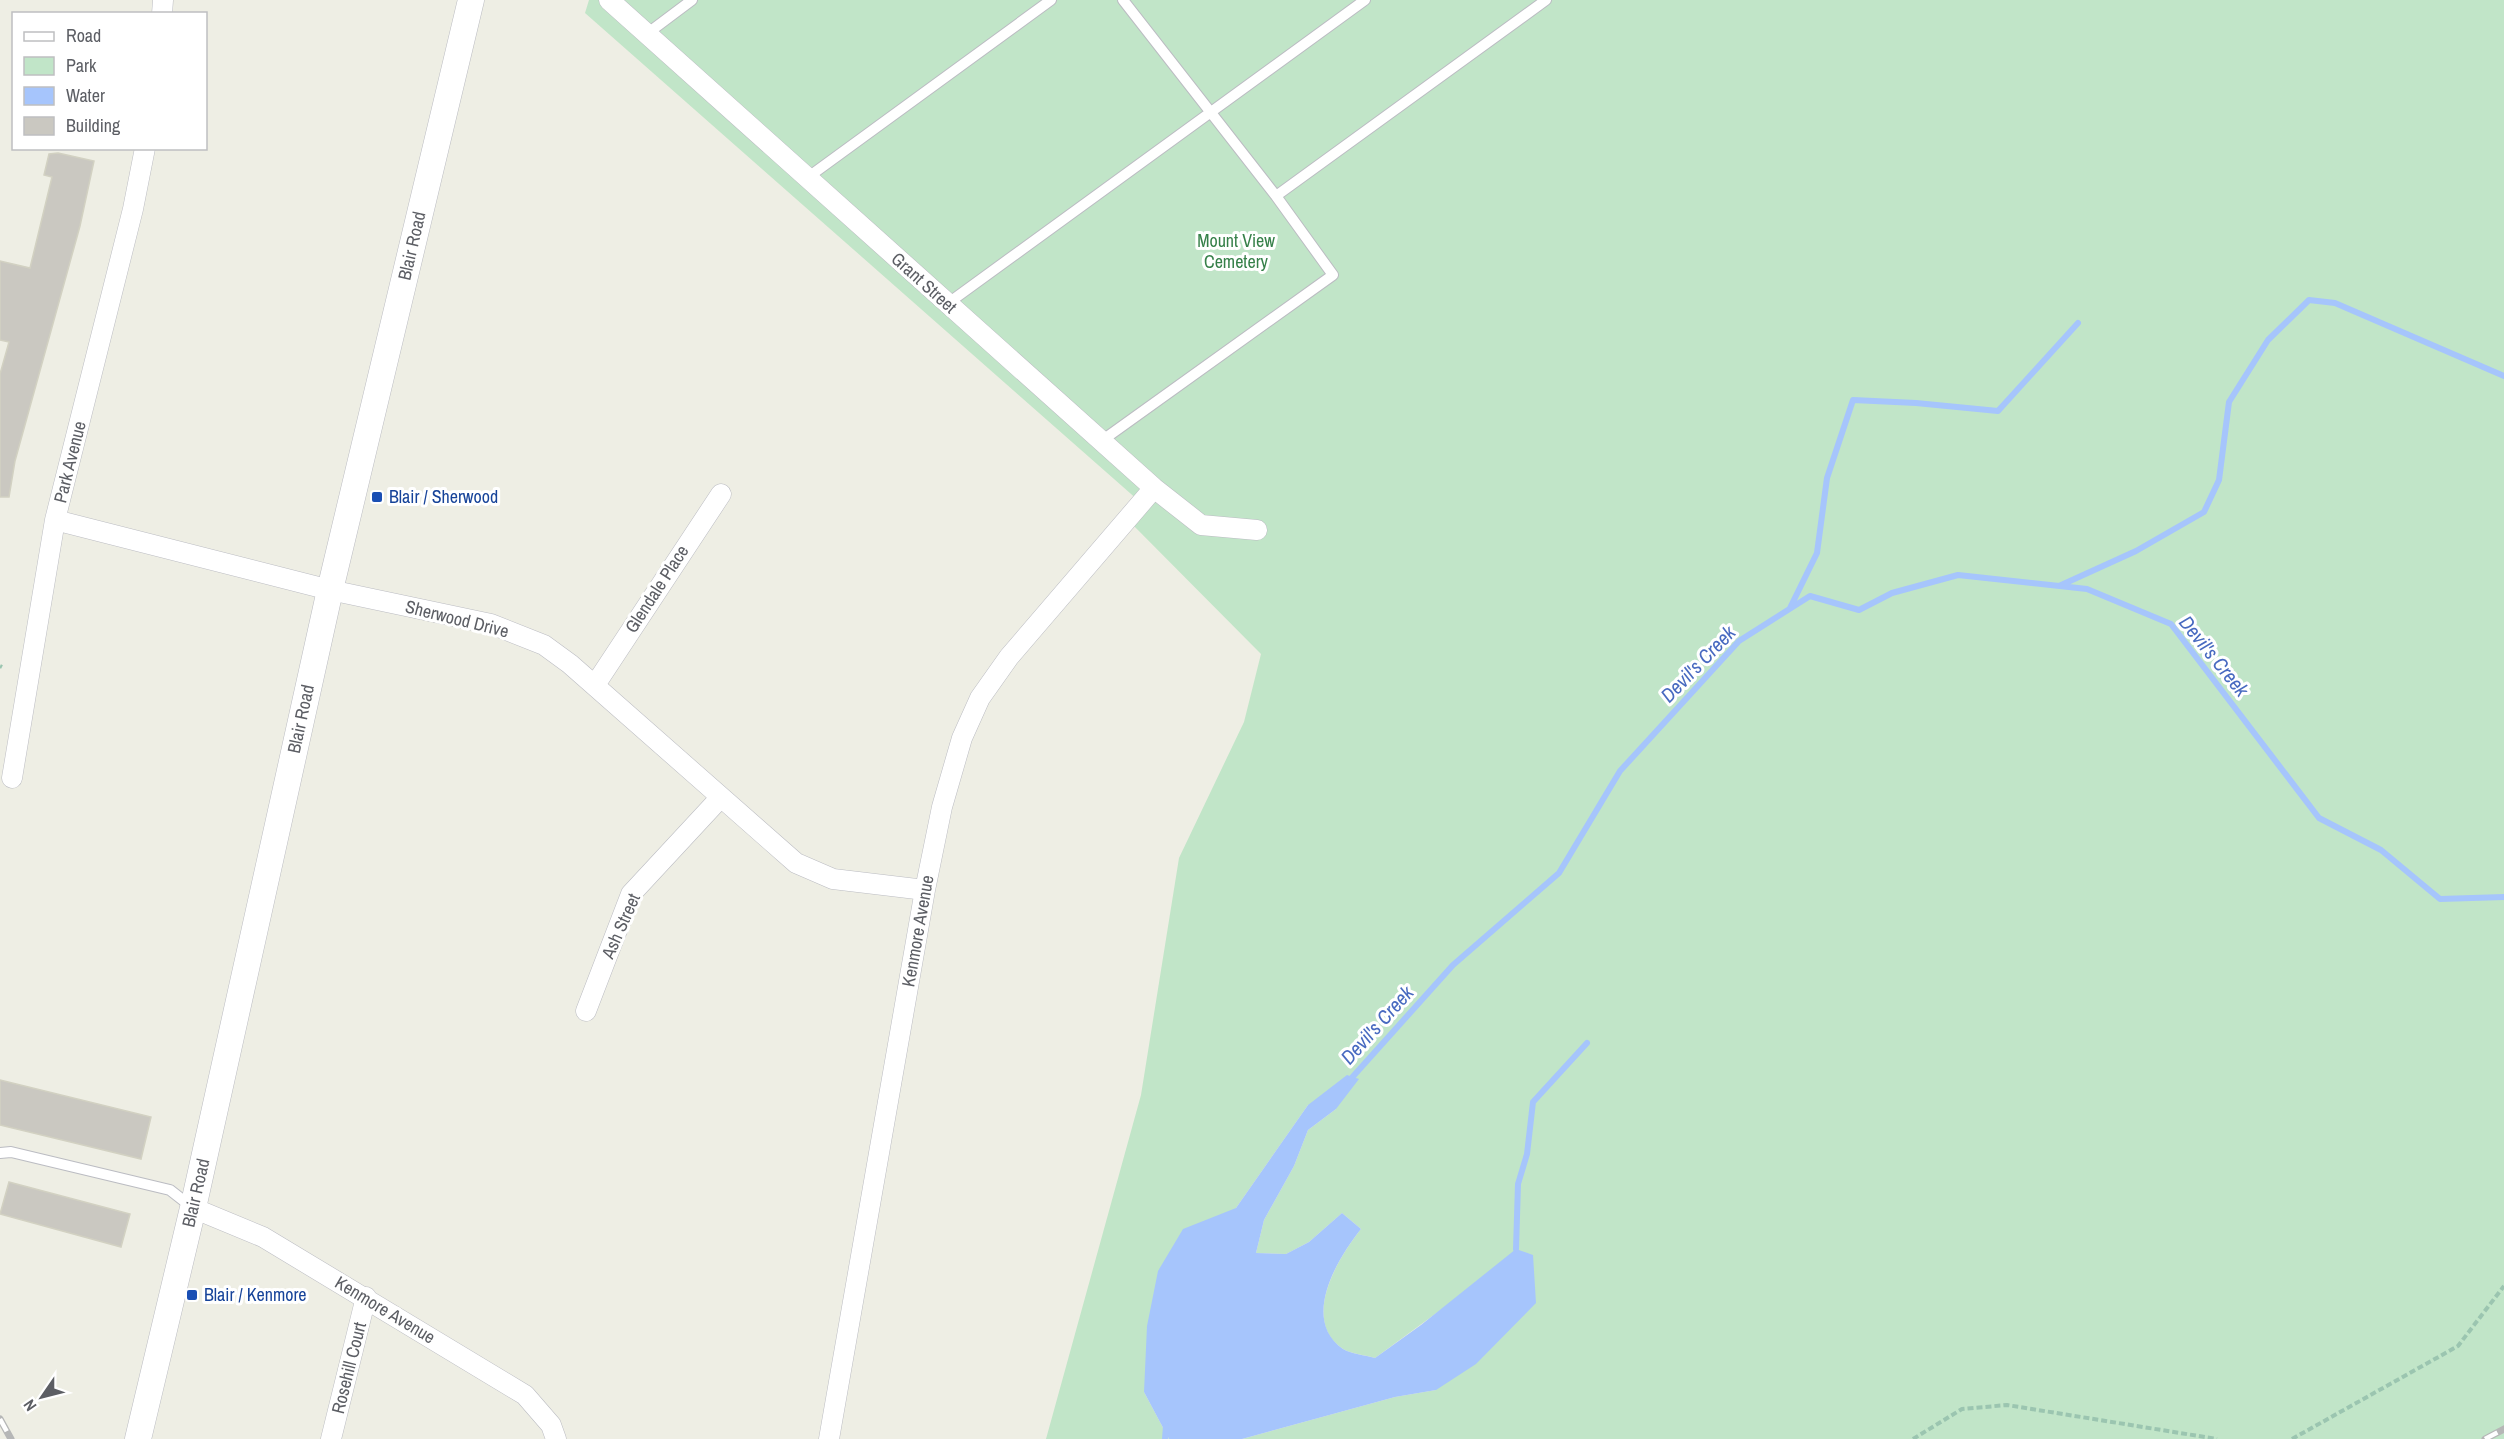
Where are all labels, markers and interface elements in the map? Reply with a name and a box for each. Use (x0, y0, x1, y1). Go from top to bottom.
legend (12, 12, 207, 150)
text: Road (66, 23, 101, 48)
text: Park (66, 53, 97, 78)
text: Water (66, 83, 105, 108)
text: Building (66, 113, 121, 138)
street label: Blair Road (391, 209, 432, 283)
park label: Mount View Cemetery (1197, 228, 1275, 274)
street label: Grant Street (886, 246, 963, 319)
street label: Park Avenue (47, 418, 92, 505)
place label: Blair / Sherwood (389, 484, 498, 509)
marker: Blair / Sherwood (370, 490, 384, 504)
street label: Glendale Place (619, 540, 694, 638)
street label: Sherwood Drive (403, 594, 511, 643)
water label: Devil's Creek (2173, 609, 2256, 702)
water label: Devil's Creek (1654, 619, 1742, 708)
street label: Blair Road (281, 682, 320, 756)
street label: Kenmore Avenue (895, 873, 940, 989)
street label: Ash Street (595, 889, 646, 963)
water label: Devil's Creek (1334, 979, 1420, 1070)
street label: Blair Road (175, 1156, 216, 1230)
street label: Kenmore Avenue (330, 1270, 440, 1349)
place label: Blair / Kenmore (204, 1282, 307, 1307)
marker: Blair / Kenmore (185, 1288, 199, 1302)
street label: Rosehill Court (325, 1319, 372, 1416)
north arrow (12, 1367, 72, 1427)
text: N (18, 1395, 41, 1416)

